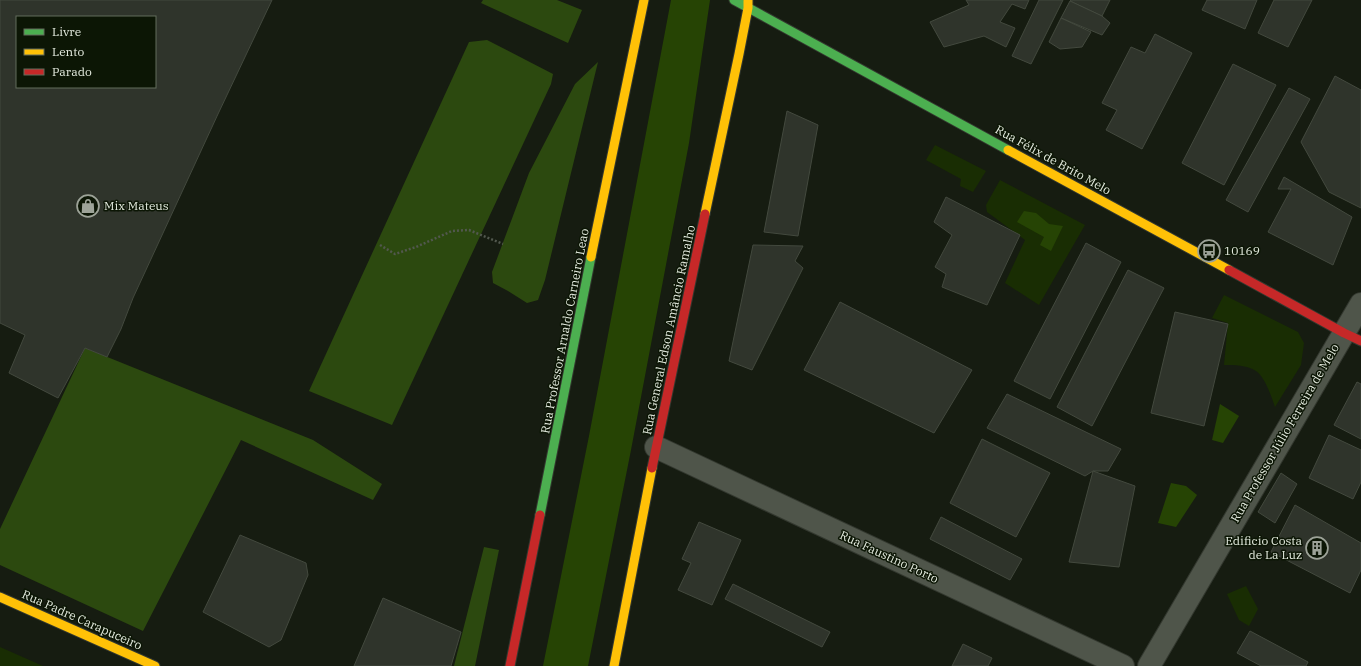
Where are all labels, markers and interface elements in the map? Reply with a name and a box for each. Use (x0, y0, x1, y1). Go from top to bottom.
legend (16, 16, 156, 88)
text: Livre (52, 24, 81, 39)
text: Lento (52, 44, 84, 59)
text: Parado (52, 64, 92, 79)
street label: Rua Félix de Brito Melo (993, 122, 1114, 198)
shop icon: Mix Mateus (75, 193, 101, 219)
place label: Mix Mateus (104, 198, 169, 213)
street label: Rua General Edson Amâncio Ramalho (639, 223, 698, 436)
street label: Rua Professor Arnaldo Carneiro Leao (537, 227, 592, 435)
bus stop icon: 10169 (1196, 238, 1222, 264)
place label: 10169 (1224, 243, 1260, 258)
street label: Rua Professor Júlio Ferreira de Melo (1227, 341, 1342, 525)
street label: Rua Faustino Porto (837, 527, 941, 586)
place label: Edificio Costa de La Luz (1225, 533, 1302, 562)
building icon: Edificio Costa de La Luz (1304, 535, 1330, 561)
street label: Rua Padre Carapuceiro (20, 586, 145, 653)

